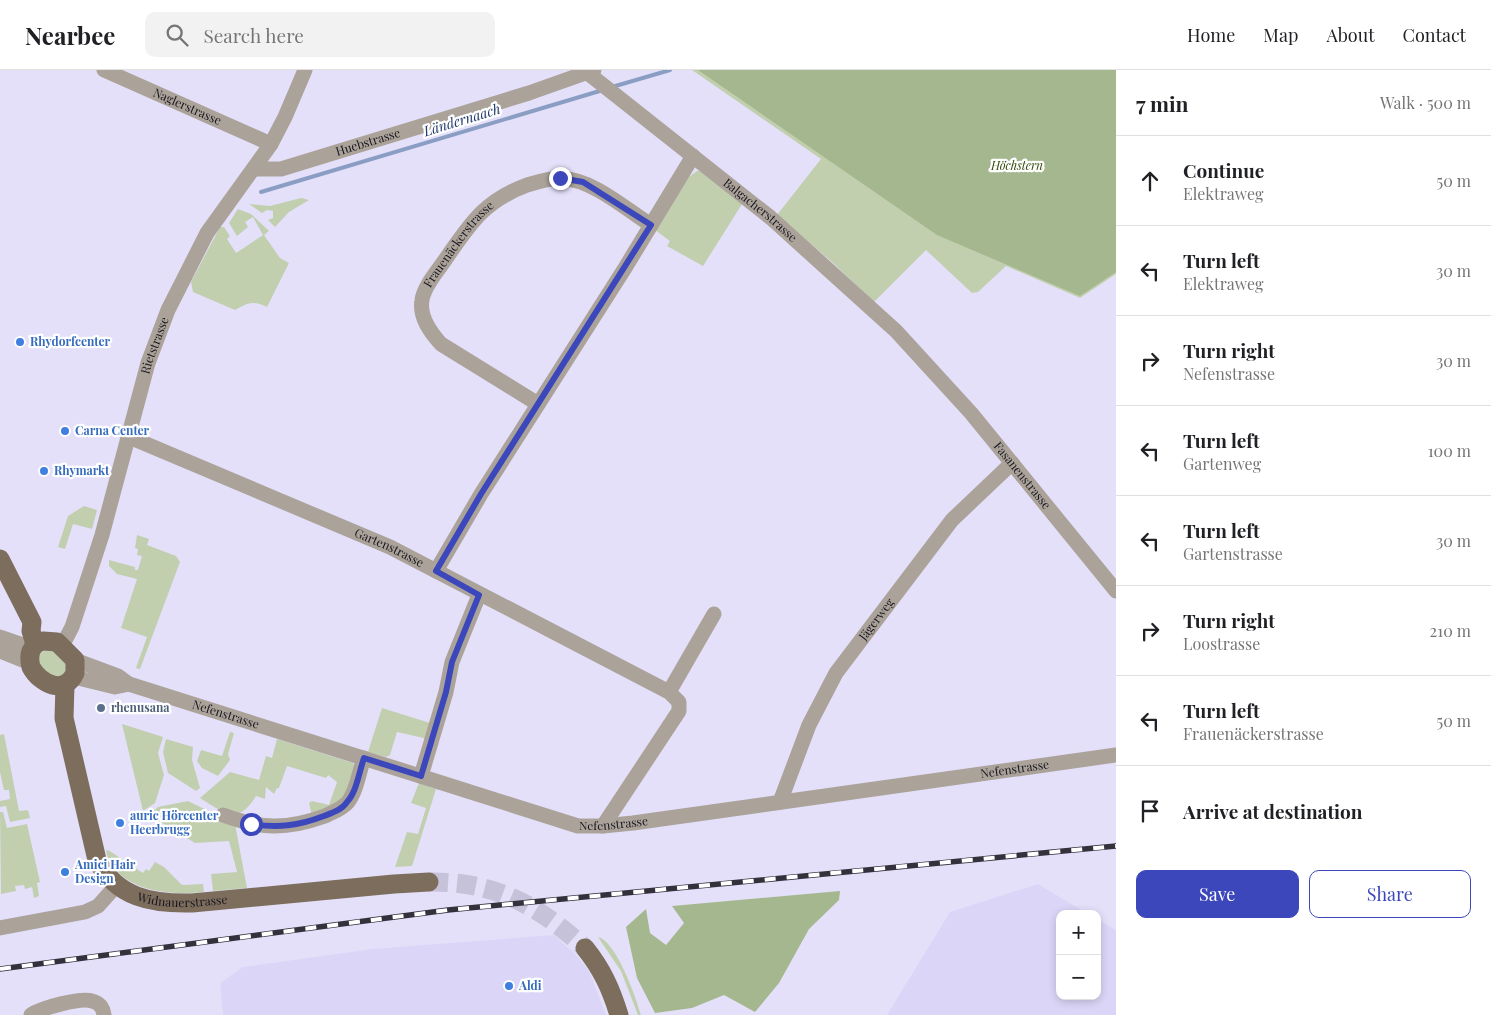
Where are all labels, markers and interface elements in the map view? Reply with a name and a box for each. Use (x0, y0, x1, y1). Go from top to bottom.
search box (145, 12, 495, 57)
text: Nearbee (25, 19, 115, 51)
icon: search (163, 21, 191, 49)
text: Search here (203, 22, 304, 48)
text: Home (1187, 23, 1235, 47)
text: Map (1263, 23, 1298, 47)
text: About (1326, 23, 1375, 47)
text: Contact (1403, 23, 1466, 47)
street label: Naglerstrasse (151, 84, 224, 128)
text: 7 min (1136, 89, 1189, 117)
text: Walk · 500 m (1380, 92, 1471, 113)
water label: Ländernaach (420, 99, 503, 141)
street label: Huebstrasse (334, 124, 402, 159)
park label: Höchstern (990, 157, 1043, 173)
text: Continue (1183, 157, 1264, 183)
route end (549, 167, 572, 190)
icon: ahead (1136, 167, 1164, 195)
text: 50 m (1437, 170, 1471, 191)
street label: Balgacherstrasse (720, 174, 801, 245)
text: Elektraweg (1183, 183, 1263, 204)
street label: Frauenäckerstrasse (419, 197, 496, 290)
text: Turn left (1183, 247, 1260, 273)
icon: left (1136, 257, 1164, 285)
text: 30 m (1436, 260, 1471, 281)
text: Elektraweg (1183, 273, 1263, 294)
street label: Rietstrasse (136, 315, 172, 375)
place label: Rhydorfcenter (30, 333, 110, 349)
marker: Rhydorfcenter (14, 336, 26, 348)
text: Turn right (1183, 337, 1275, 363)
icon: right (1136, 347, 1164, 375)
text: 30 m (1436, 350, 1471, 371)
text: Nefenstrasse (1183, 363, 1275, 384)
place label: Carna Center (75, 422, 150, 438)
marker: Carna Center (59, 425, 71, 437)
text: Turn left (1183, 427, 1260, 453)
icon: left (1136, 437, 1164, 465)
street label: Fasanenstrasse (991, 438, 1055, 512)
text: 100 m (1428, 440, 1471, 461)
text: Gartenweg (1183, 453, 1261, 474)
place label: Rhymarkt (54, 462, 110, 478)
marker: Rhymarkt (38, 465, 50, 477)
text: Turn left (1183, 517, 1260, 543)
street label: Gartenstrasse (352, 524, 427, 570)
icon: left (1136, 527, 1164, 555)
text: 30 m (1436, 530, 1471, 551)
text: Gartenstrasse (1183, 543, 1283, 564)
street label: Jägerweg (854, 594, 897, 644)
text: Turn right (1183, 607, 1275, 633)
icon: right (1136, 617, 1164, 645)
text: 210 m (1430, 620, 1471, 641)
text: Loostrasse (1183, 633, 1260, 654)
street label: Nefenstrasse (191, 696, 261, 732)
text: Turn left (1183, 697, 1260, 723)
place label: rhenusana (111, 699, 170, 715)
marker: rhenusana (95, 702, 107, 714)
icon: left (1136, 707, 1164, 735)
text: 50 m (1437, 710, 1471, 731)
text: Frauenäckerstrasse (1183, 723, 1324, 744)
street label: Nefenstrasse (979, 756, 1050, 781)
icon: arrive (1136, 797, 1164, 825)
text: Arrive at destination (1183, 798, 1363, 824)
place label: auric Hörcenter Heerbrugg (130, 807, 219, 837)
street label: Nefenstrasse (579, 812, 649, 833)
route start (240, 813, 263, 836)
marker: auric Hörcenter Heerbrugg (114, 817, 126, 829)
place label: Amici Hair Design (74, 856, 136, 886)
marker: Amici Hair Design (59, 866, 71, 878)
button: Save (1136, 870, 1299, 918)
button: Share (1309, 870, 1471, 918)
street label: Widnauerstrasse (135, 888, 228, 910)
map controls (1056, 910, 1101, 1000)
button: + (1056, 910, 1101, 955)
button: − (1056, 955, 1101, 1000)
place label: Aldi (518, 977, 542, 993)
marker: Aldi (503, 980, 515, 992)

